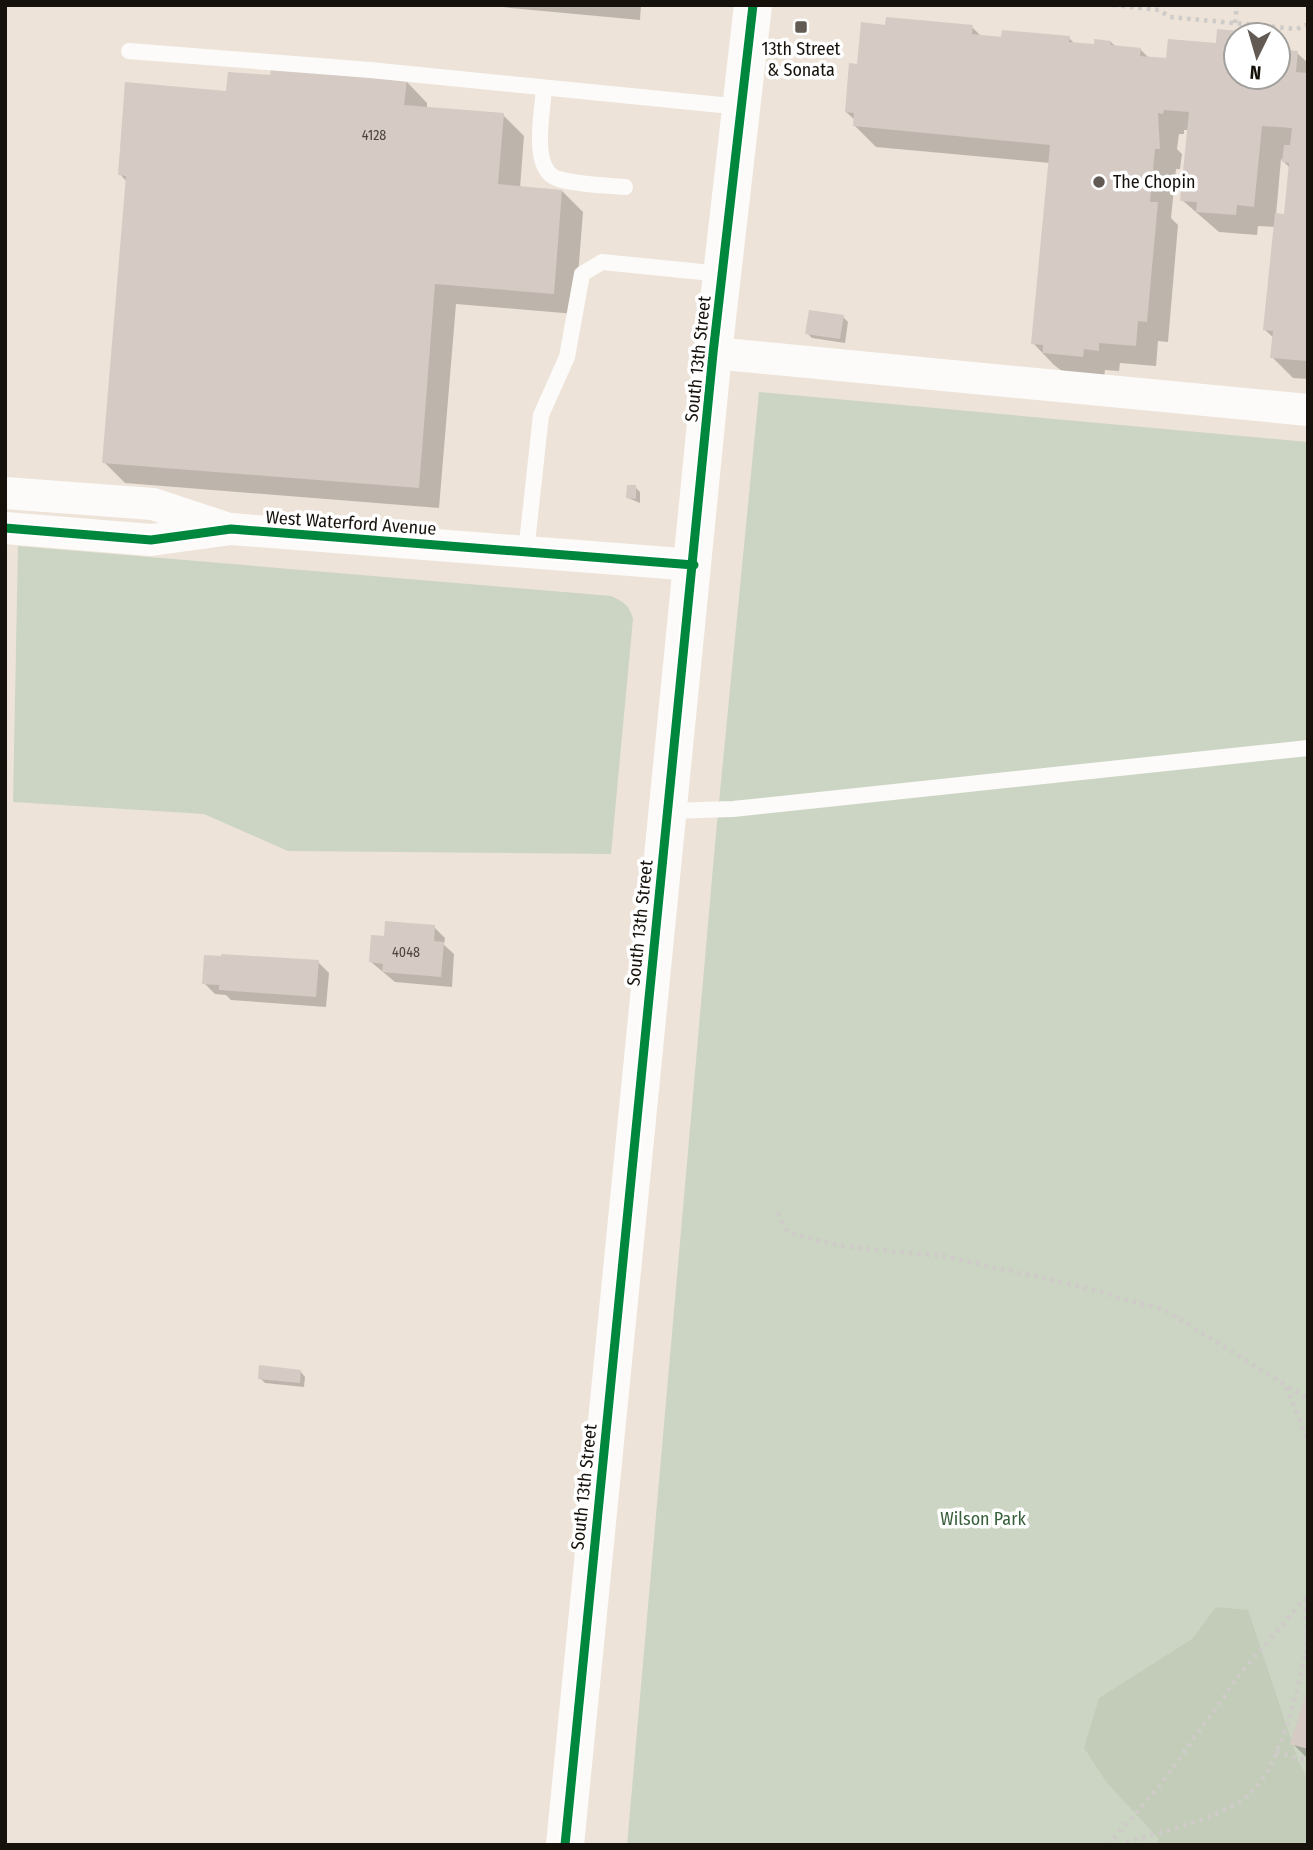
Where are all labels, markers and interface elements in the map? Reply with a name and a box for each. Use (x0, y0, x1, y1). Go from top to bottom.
marker: 13th Street & Sonata (793, 19, 809, 35)
north arrow (1222, 21, 1292, 91)
place label: 13th Street & Sonata (761, 38, 841, 81)
text: N (1249, 60, 1262, 84)
house number: 4128 (362, 127, 386, 144)
place label: The Chopin (1113, 171, 1195, 193)
marker: The Chopin (1091, 174, 1107, 190)
street label: South 13th Street (680, 295, 716, 423)
street label: West Waterford Avenue (265, 506, 437, 540)
street label: South 13th Street (622, 859, 658, 987)
house number: 4048 (392, 944, 420, 961)
street label: South 13th Street (566, 1423, 602, 1551)
park label: Wilson Park (940, 1508, 1026, 1530)

